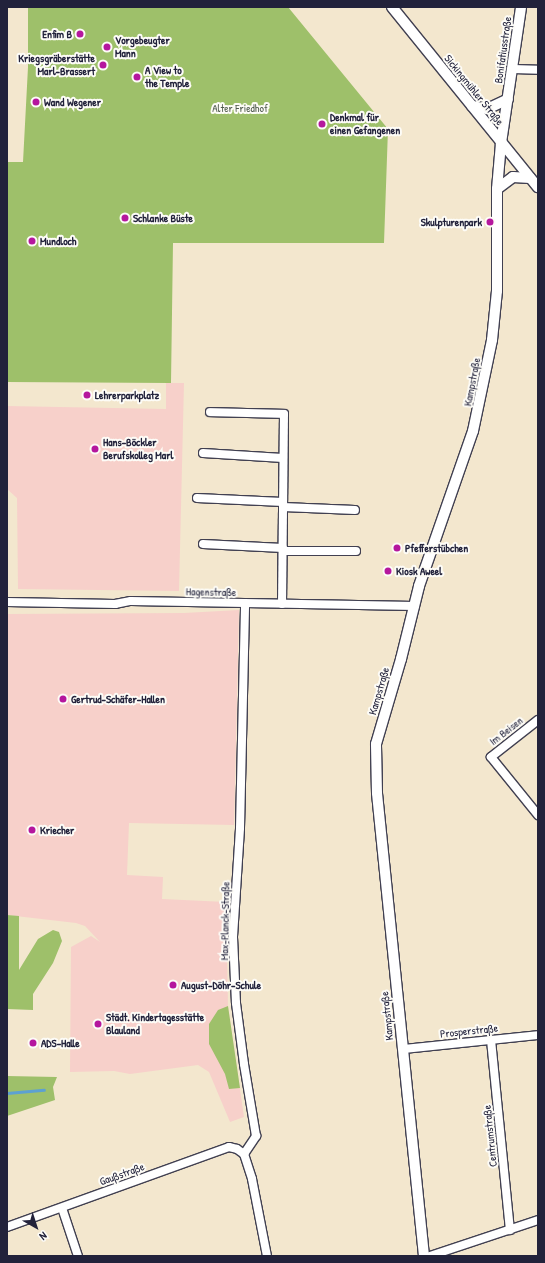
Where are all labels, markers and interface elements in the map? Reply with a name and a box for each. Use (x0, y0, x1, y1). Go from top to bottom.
street label: Bonifatiusstraße (492, 16, 514, 84)
place label: Enfim B (42, 27, 72, 41)
marker: Enfim B (75, 29, 85, 39)
place label: Vorgebeugter Mann (115, 34, 170, 60)
marker: Vorgebeugter Mann (102, 42, 112, 52)
place label: Kriegsgräberstätte Marl-Brassert (18, 52, 95, 78)
street label: Sickingmühler Straße (442, 52, 506, 128)
marker: Kriegsgräberstätte Marl-Brassert (98, 60, 108, 70)
place label: A View to the Temple (145, 64, 189, 90)
marker: A View to the Temple (132, 72, 142, 82)
place label: Wand Wegener (44, 95, 101, 109)
marker: Wand Wegener (31, 97, 41, 107)
park label: Alter Friedhof (212, 101, 268, 115)
place label: Denkmal für einen Gefangenen (330, 111, 400, 137)
marker: Denkmal für einen Gefangenen (317, 119, 327, 129)
place label: Schlanke Büste (133, 211, 193, 225)
marker: Schlanke Büste (120, 213, 130, 223)
place label: Skulpturenpark (421, 215, 482, 229)
marker: Skulpturenpark (485, 217, 495, 227)
place label: Mundloch (40, 234, 76, 248)
marker: Mundloch (27, 236, 37, 246)
street label: Kampstraße (461, 357, 483, 407)
place label: Lehrerparkplatz (95, 388, 159, 402)
marker: Lehrerparkplatz (82, 390, 92, 400)
place label: Hans-Böckler Berufskolleg Marl (103, 436, 173, 462)
marker: Hans-Böckler Berufskolleg Marl (90, 444, 100, 454)
place label: Pfefferstübchen (405, 541, 468, 555)
marker: Pfefferstübchen (392, 543, 402, 553)
place label: Kiosk Aweel (396, 564, 442, 578)
marker: Kiosk Aweel (383, 566, 393, 576)
street label: Hagenstraße (186, 585, 236, 599)
street label: Kampstraße (366, 666, 392, 716)
place label: Gertrud-Schäfer-Hallen (71, 692, 165, 706)
marker: Gertrud-Schäfer-Hallen (58, 694, 68, 704)
street label: Im Beisen (487, 714, 525, 748)
place label: Kriecher (40, 823, 74, 837)
marker: Kriecher (27, 825, 37, 835)
street label: Max-Planck-Straße (218, 882, 232, 960)
place label: August-Döhr-Schule (181, 978, 261, 992)
marker: August-Döhr-Schule (168, 980, 178, 990)
street label: Kampstraße (378, 991, 396, 1041)
place label: Städt. Kindertagesstätte Blauland (106, 1011, 204, 1037)
marker: Städt. Kindertagesstätte Blauland (93, 1019, 103, 1029)
street label: Prosperstraße (439, 1021, 499, 1041)
place label: ADS-Halle (41, 1036, 80, 1050)
marker: ADS-Halle (28, 1038, 38, 1048)
street label: Centrumstraße (480, 1104, 500, 1168)
street label: Gaußstraße (98, 1160, 146, 1188)
north arrow (16, 1207, 56, 1247)
text: N (37, 1229, 50, 1244)

